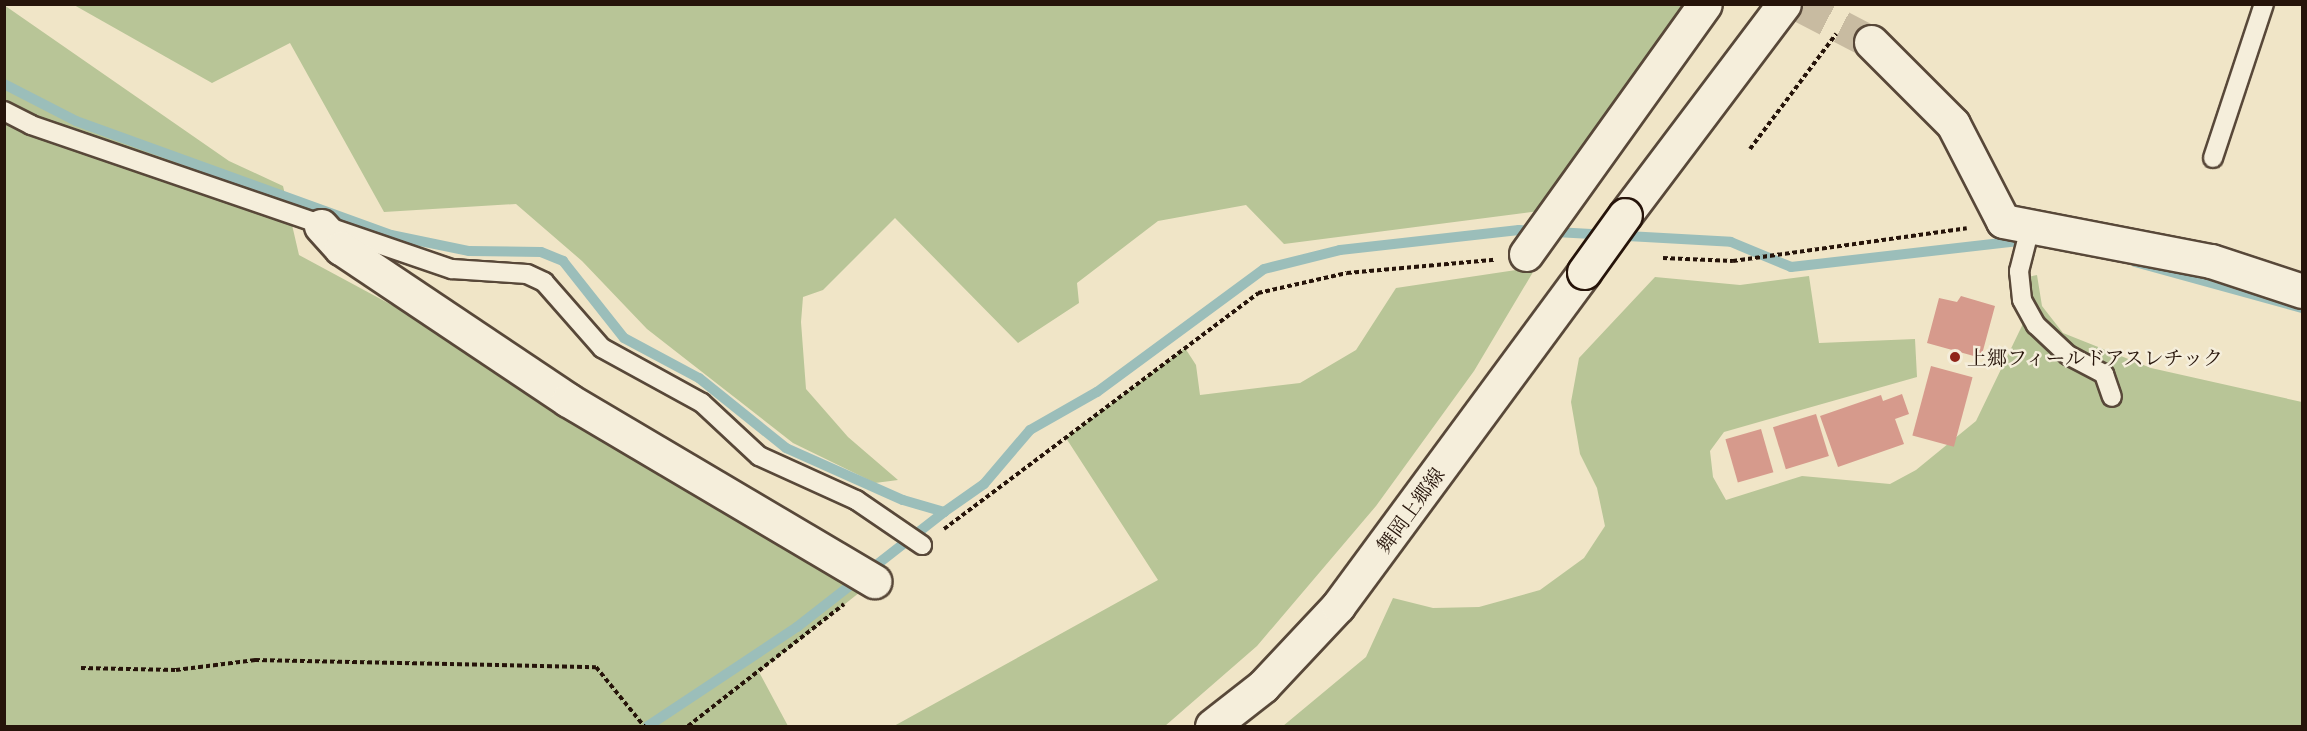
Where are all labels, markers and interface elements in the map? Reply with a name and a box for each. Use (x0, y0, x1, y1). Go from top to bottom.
place label: 上郷フィールドアスレチック (1967, 345, 2227, 369)
marker: 上郷フィールドアスレチック (1948, 350, 1962, 364)
street label: 舞岡上郷線 (1371, 462, 1449, 558)

